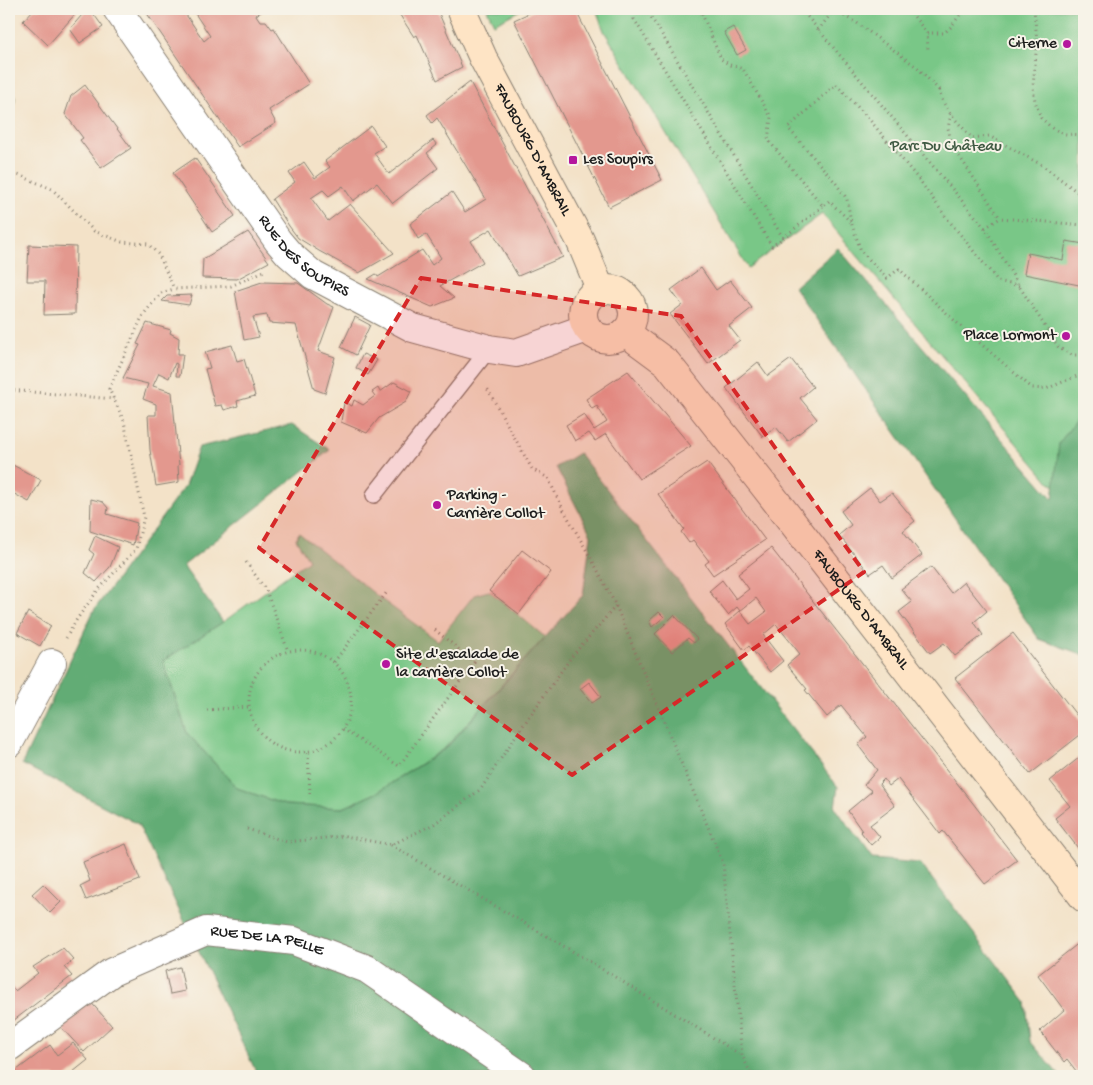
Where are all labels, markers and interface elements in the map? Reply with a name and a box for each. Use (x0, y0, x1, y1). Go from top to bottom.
place label: Citerne (1009, 35, 1058, 54)
marker: Citerne (1061, 38, 1073, 50)
street label: FAUBOURG D'AMBRAIL (489, 80, 576, 220)
park label: Parc Du Château (889, 138, 1002, 157)
place label: Les Soupirs (583, 151, 654, 170)
marker: Les Soupirs (567, 154, 579, 166)
street label: RUE DES SOUPIRS (253, 212, 353, 302)
place label: Place Lormont (963, 327, 1057, 346)
marker: Place Lormont (1060, 330, 1072, 342)
place label: Parking - Carrière Collot (446, 487, 546, 524)
marker: Parking - Carrière Collot (431, 499, 443, 511)
street label: FAUBOURG D'AMBRAIL (807, 545, 914, 675)
place label: Site d'escalade de la carrière Collot (396, 646, 520, 683)
marker: Site d'escalade de la carrière Collot (380, 658, 392, 670)
street label: RUE DE LA PELLE (209, 922, 327, 961)

